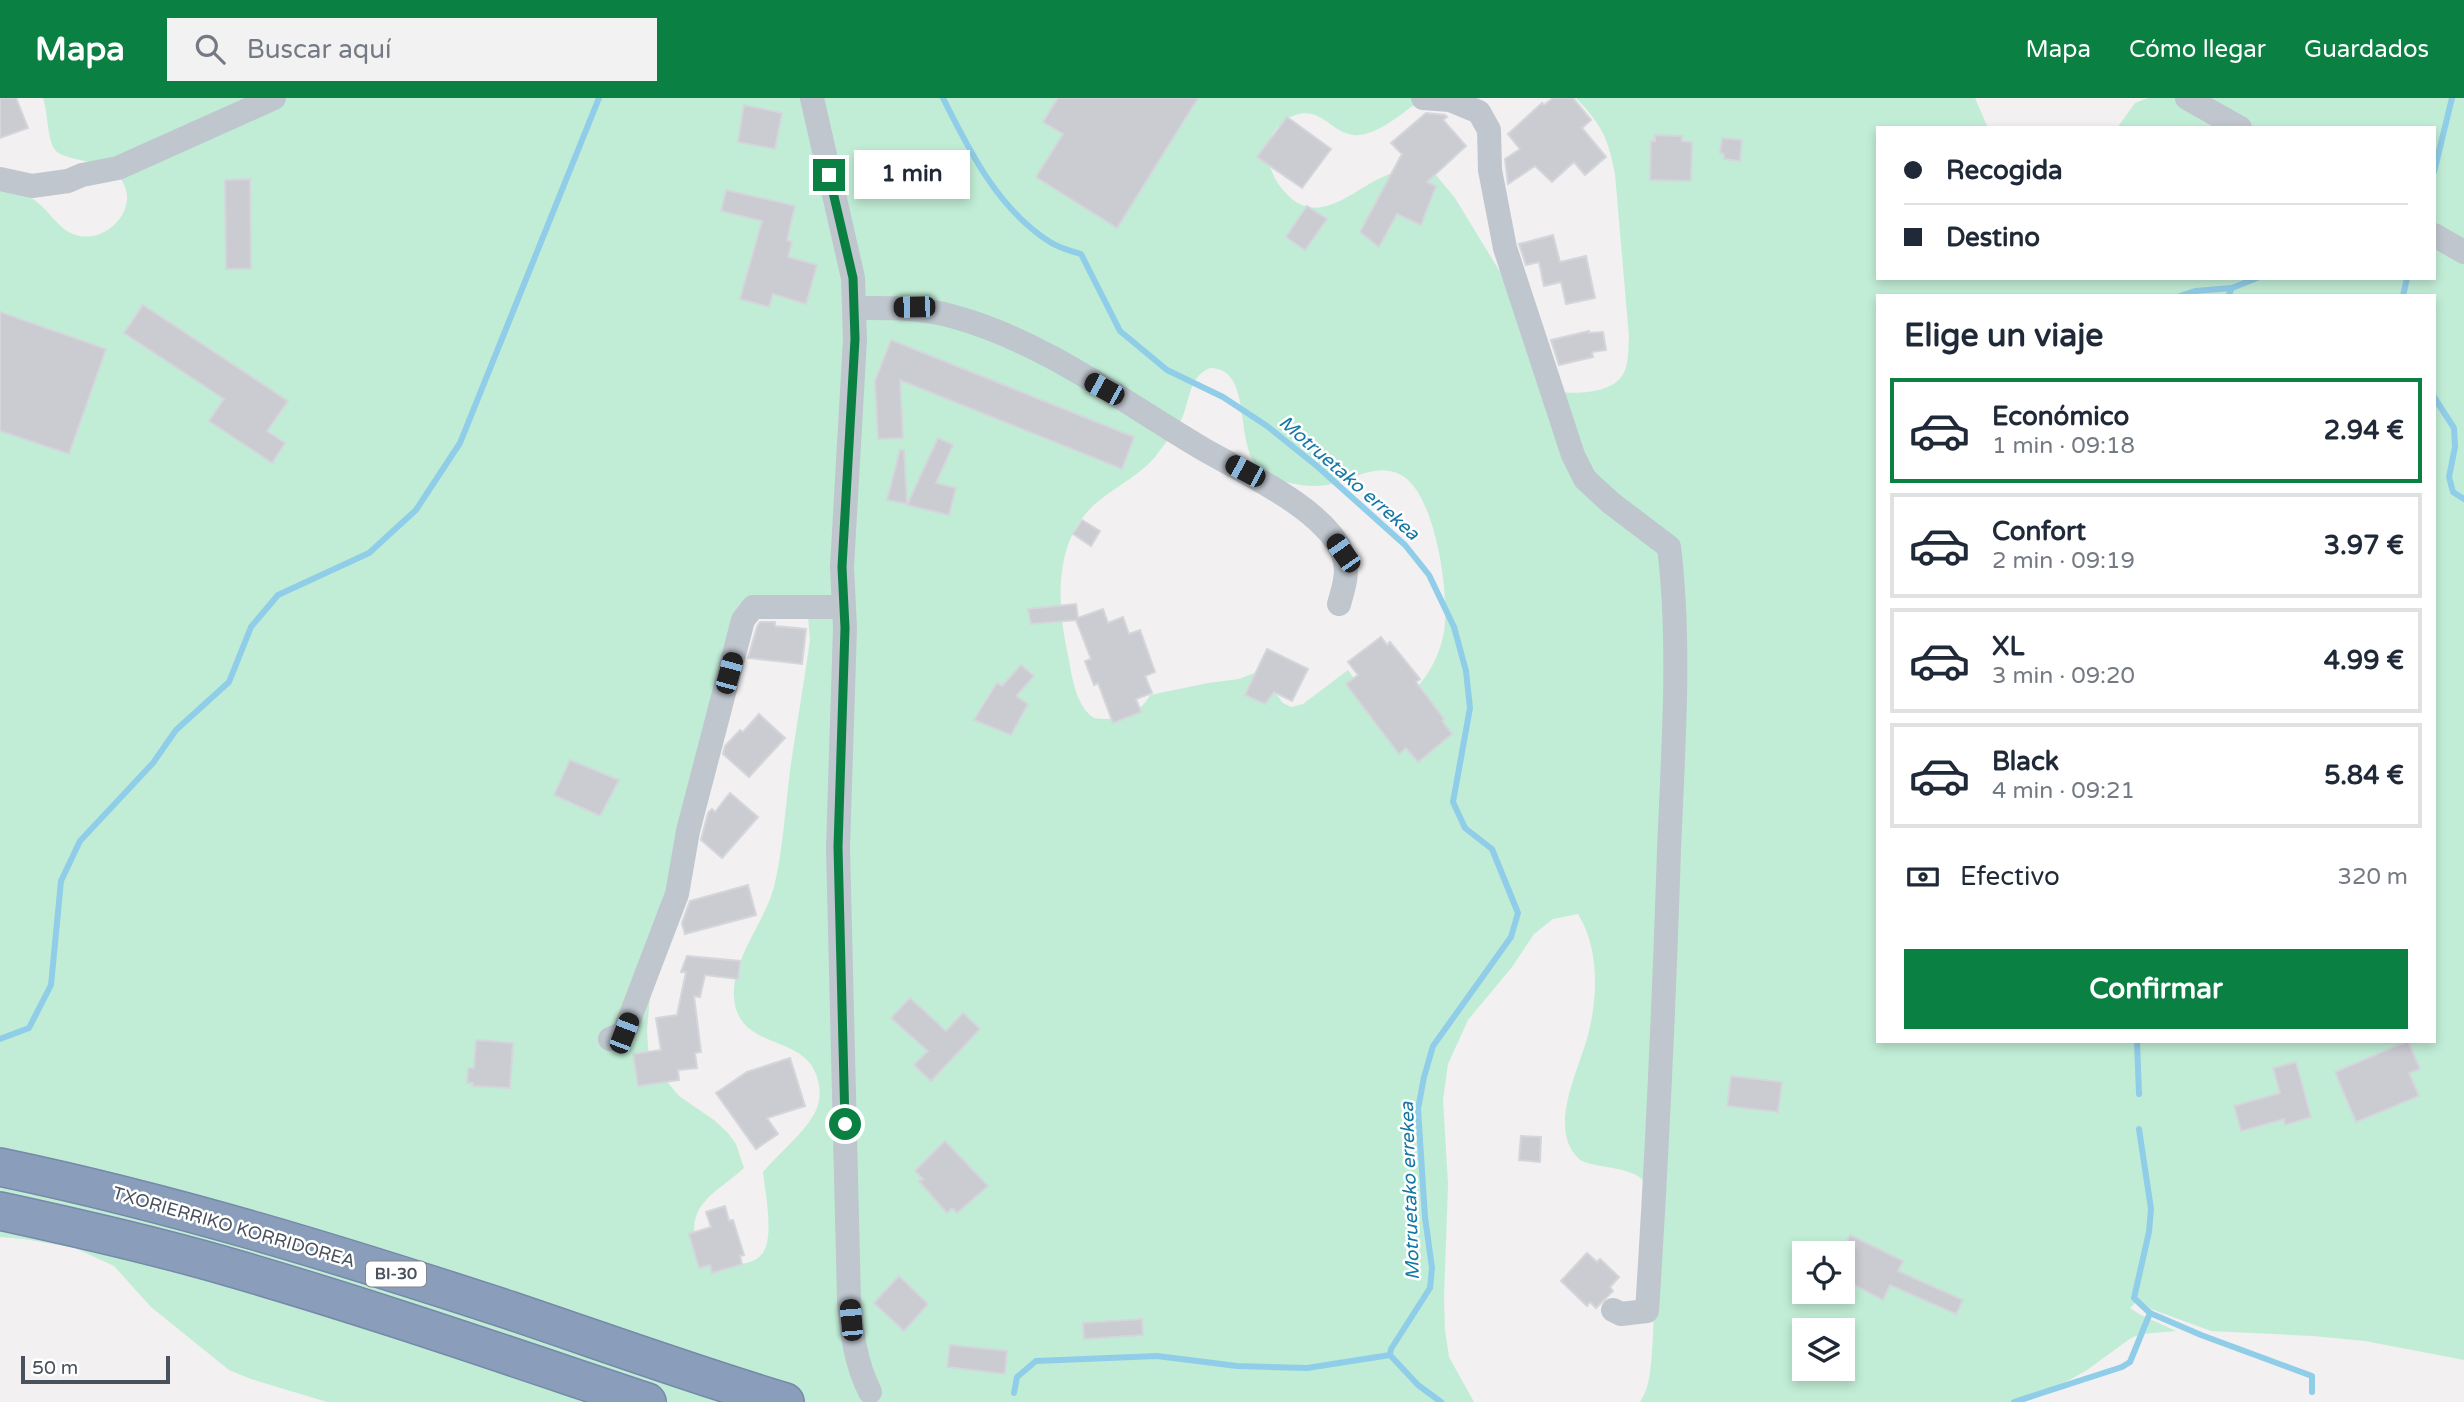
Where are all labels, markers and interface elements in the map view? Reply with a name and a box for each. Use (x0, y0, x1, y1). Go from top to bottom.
search box (167, 18, 657, 81)
text: Mapa (35, 30, 125, 69)
icon: search (191, 30, 229, 68)
text: Buscar aquí (247, 34, 391, 65)
text: Mapa (2026, 35, 2091, 64)
text: Cómo llegar (2129, 35, 2266, 64)
text: Guardados (2304, 35, 2429, 64)
callout: 1 min (854, 150, 969, 200)
text: Recogida (1946, 155, 2063, 186)
route end (813, 159, 845, 191)
text: 1 min (881, 160, 943, 188)
text: Destino (1946, 222, 2040, 253)
car (893, 296, 936, 318)
text: Elige un viaje (1904, 317, 2103, 355)
car (1081, 370, 1128, 408)
icon: car (1908, 399, 1971, 462)
text: Económico (1992, 401, 2129, 432)
water label: Motruetako errekea (1274, 411, 1425, 546)
text: 2.94 € (2324, 415, 2404, 446)
text: 1 min · 09:18 (1992, 432, 2135, 460)
car (1222, 452, 1269, 490)
icon: car (1908, 514, 1971, 577)
text: Confort (1992, 516, 2086, 547)
car (1323, 530, 1364, 576)
text: 3.97 € (2324, 530, 2404, 561)
text: 2 min · 09:19 (1992, 547, 2135, 575)
icon: car (1908, 629, 1971, 692)
text: XL (1992, 631, 2024, 662)
text: 4.99 € (2324, 645, 2404, 676)
car (714, 650, 745, 696)
text: 3 min · 09:20 (1992, 662, 2135, 690)
icon: car (1908, 744, 1971, 807)
text: Black (1992, 746, 2059, 777)
text: 5.84 € (2324, 760, 2404, 791)
text: 4 min · 09:21 (1992, 777, 2135, 805)
icon: cash (1904, 858, 1942, 896)
text: Efectivo (1960, 861, 2060, 892)
text: 320 m (2338, 863, 2408, 891)
button: Confirmar (1904, 949, 2408, 1029)
car (607, 1010, 642, 1056)
water label: Motruetako errekea (1396, 1100, 1424, 1281)
route start (829, 1108, 861, 1140)
street label: TXORIERRIKO KORRIDOREA (110, 1182, 358, 1272)
map controls (1792, 1241, 1855, 1381)
button: locate (1792, 1241, 1855, 1304)
road number: BI-30 (366, 1262, 426, 1286)
car (839, 1298, 864, 1342)
button: layers (1792, 1318, 1855, 1381)
scale bar (21, 1353, 170, 1385)
text: 50 m (32, 1357, 78, 1379)

